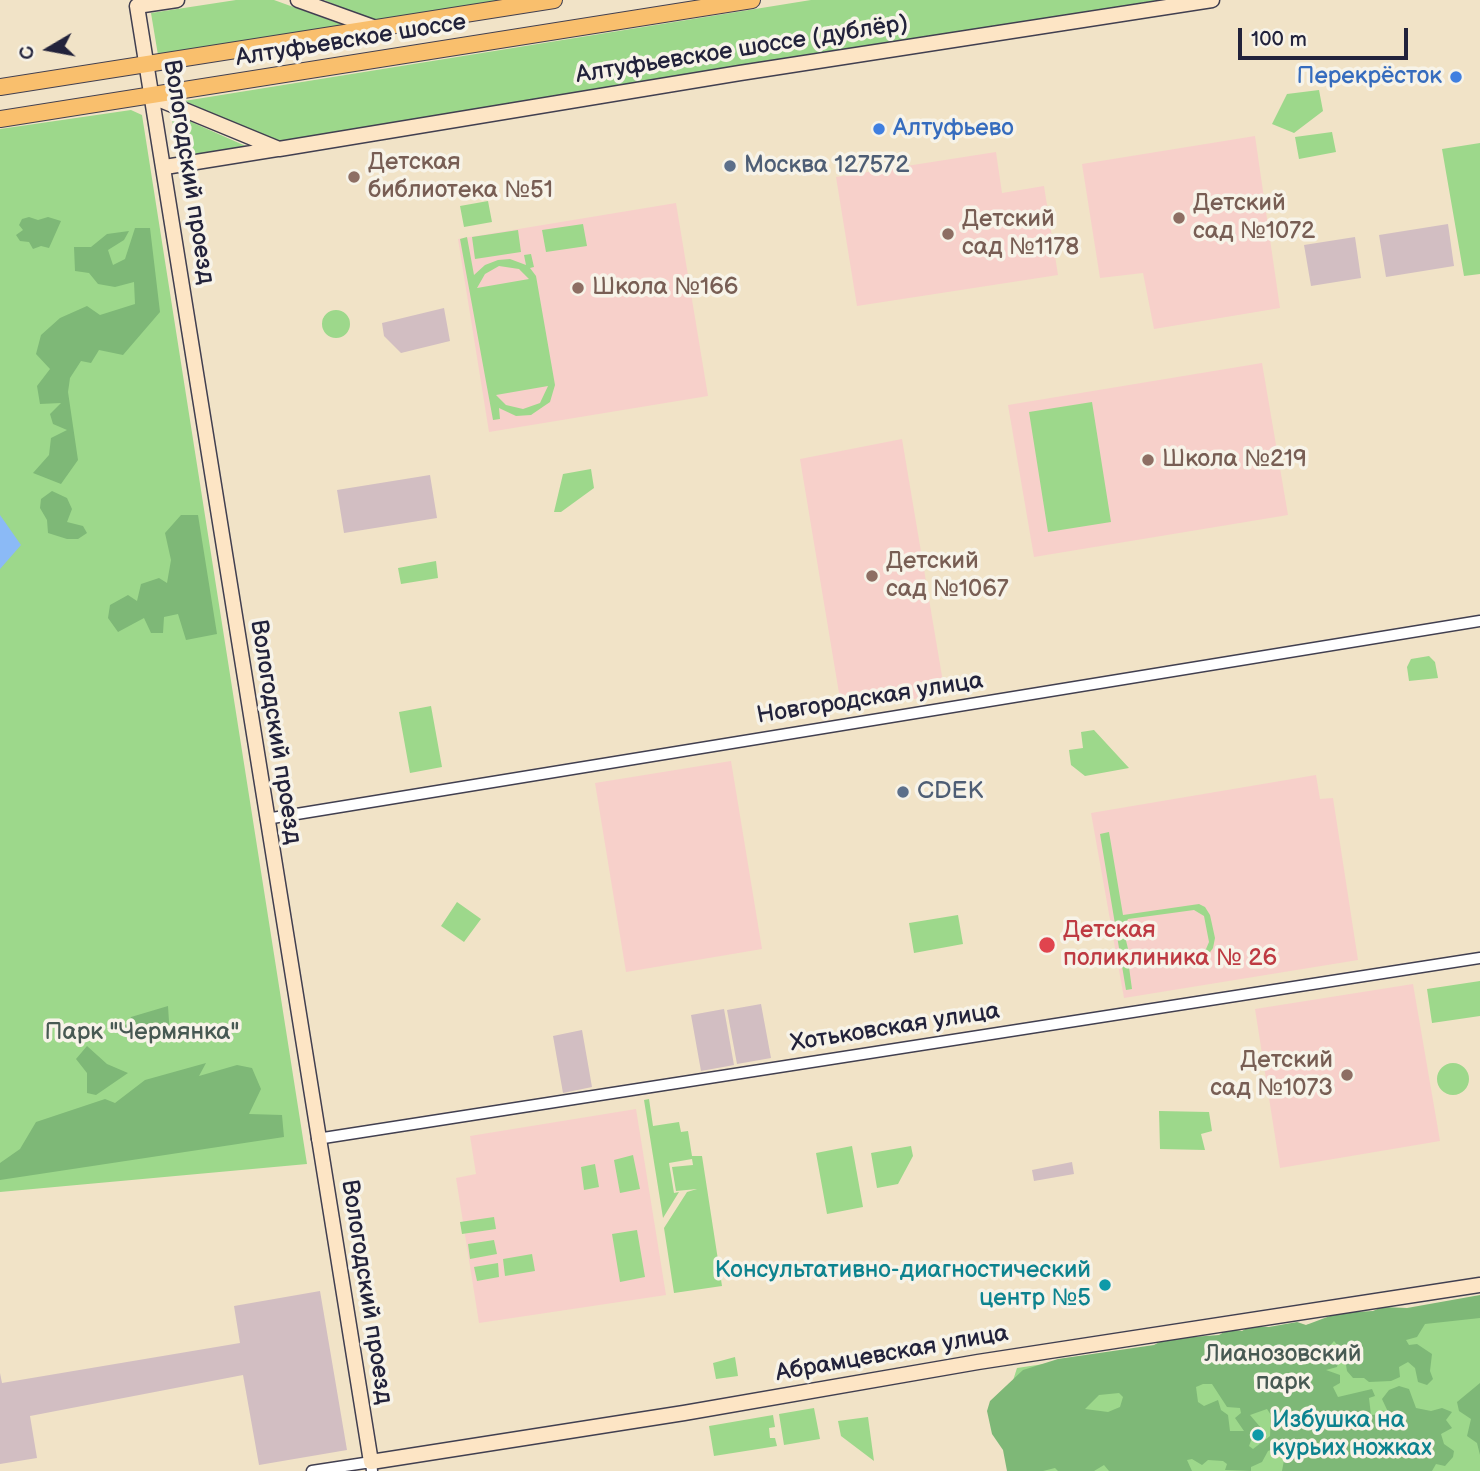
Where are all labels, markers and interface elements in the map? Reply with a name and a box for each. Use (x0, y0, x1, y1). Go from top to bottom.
street label: Алтуфьевское шоссе (234, 9, 468, 73)
street label: Алтуфьевское шоссе (дублёр) (574, 9, 910, 91)
north arrow (14, 14, 84, 84)
scale bar (1242, 14, 1412, 58)
text: 100 m (1251, 27, 1307, 52)
text: С (15, 44, 40, 61)
street label: Вологодский проезд (156, 58, 220, 286)
place label: Перекрёсток (1296, 63, 1442, 91)
marker: Перекрёсток (1448, 69, 1464, 85)
place label: Алтуфьево (893, 115, 1014, 143)
marker: Алтуфьево (871, 121, 887, 137)
place label: Детская библиотека №51 (368, 149, 553, 205)
place label: Москва 127572 (744, 152, 909, 180)
marker: Москва 127572 (722, 158, 738, 174)
marker: Детская библиотека №51 (346, 169, 362, 185)
place label: Детский сад №1072 (1193, 190, 1315, 246)
place label: Детский сад №1178 (962, 206, 1079, 262)
marker: Детский сад №1072 (1171, 210, 1187, 226)
marker: Детский сад №1178 (940, 226, 956, 242)
place label: Школа №166 (592, 274, 739, 302)
marker: Школа №166 (570, 280, 586, 296)
place label: Школа №219 (1162, 446, 1307, 474)
marker: Школа №219 (1140, 452, 1156, 468)
place label: Детский сад №1067 (886, 548, 1009, 604)
marker: Детский сад №1067 (864, 568, 880, 584)
street label: Вологодский проезд (243, 618, 307, 846)
street label: Новгородская улица (755, 667, 985, 731)
place label: CDEK (917, 778, 983, 806)
marker: CDEK (895, 784, 911, 800)
place label: Детская поликлиника № 26 (1063, 917, 1277, 973)
marker: Детская поликлиника № 26 (1037, 935, 1057, 955)
street label: Хотьковская улица (788, 997, 1002, 1059)
park label: Парк "Чермянка" (45, 1019, 239, 1047)
place label: Детский сад №1073 (1210, 1047, 1333, 1103)
marker: Детский сад №1073 (1339, 1067, 1355, 1083)
street label: Вологодский проезд (334, 1178, 398, 1406)
place label: Консультативно-диагностический центр №5 (715, 1257, 1091, 1313)
marker: Консультативно-диагностический центр №5 (1097, 1277, 1113, 1293)
street label: Абрамцевская улица (773, 1319, 1011, 1389)
park label: Лианозовский парк (1205, 1341, 1361, 1397)
place label: Избушка на курьих ножках (1272, 1407, 1432, 1463)
marker: Избушка на курьих ножках (1250, 1427, 1266, 1443)

